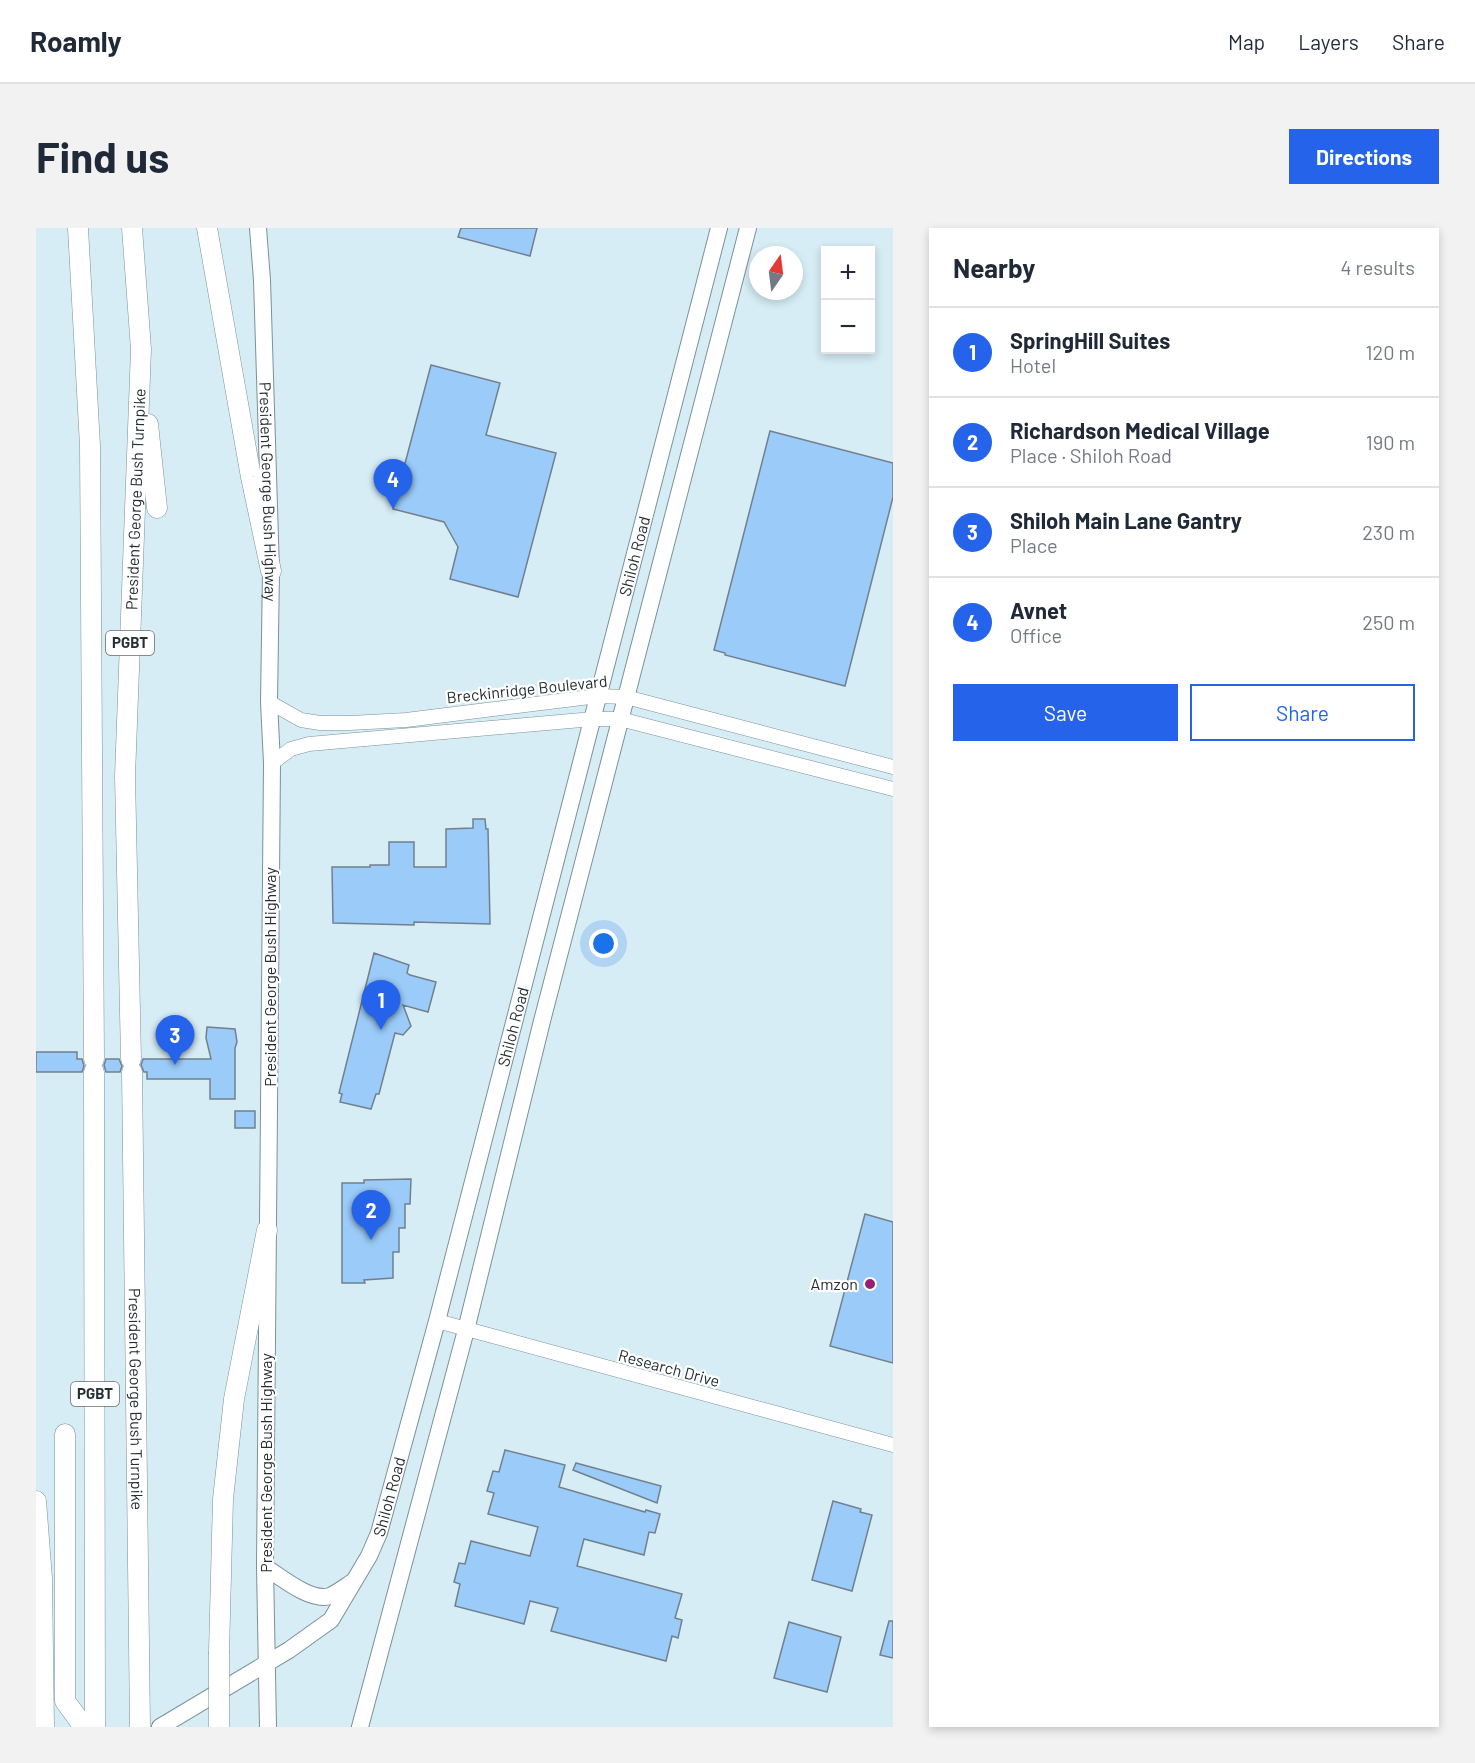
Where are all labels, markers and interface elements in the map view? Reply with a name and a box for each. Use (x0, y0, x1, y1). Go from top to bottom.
text: Roamly (30, 24, 122, 58)
text: Map (1228, 29, 1265, 54)
text: Layers (1298, 29, 1359, 54)
text: Share (1392, 29, 1445, 54)
button: Directions (1289, 129, 1439, 184)
text: Find us (36, 131, 169, 181)
north arrow (749, 246, 803, 300)
map controls (821, 246, 875, 354)
button: + (821, 246, 875, 300)
text: Nearby (953, 252, 1035, 283)
text: 4 results (1340, 255, 1415, 279)
button: − (821, 300, 875, 354)
text: SpringHill Suites (1010, 327, 1170, 353)
text: 1 (969, 340, 976, 364)
text: 120 m (1365, 340, 1415, 364)
text: Hotel (1010, 353, 1056, 377)
street label: President George Bush Highway (256, 382, 281, 602)
street label: President George Bush Turnpike (121, 388, 149, 610)
text: Richardson Medical Village (1010, 417, 1270, 443)
text: 2 (967, 430, 978, 454)
text: 190 m (1366, 430, 1415, 454)
text: Place · Shiloh Road (1010, 443, 1172, 467)
pin: 4 (374, 460, 412, 509)
text: Shiloh Main Lane Gantry (1010, 507, 1242, 533)
street label: Shiloh Road (614, 514, 653, 598)
text: 3 (967, 520, 978, 544)
text: 230 m (1362, 520, 1415, 544)
text: Place (1010, 533, 1058, 557)
text: Avnet (1010, 597, 1067, 623)
text: 4 (966, 610, 979, 634)
text: 250 m (1362, 610, 1415, 634)
text: Office (1010, 623, 1062, 647)
road number: PGBT (106, 631, 154, 655)
street label: Breckinridge Boulevard (446, 671, 608, 706)
button: Save (953, 684, 1178, 741)
button: Share (1190, 684, 1415, 741)
street label: President George Bush Highway (260, 867, 279, 1087)
your location (589, 929, 618, 958)
pin: 1 (362, 980, 400, 1030)
street label: Shiloh Road (493, 985, 532, 1069)
pin: 3 (156, 1016, 194, 1065)
pin: 2 (352, 1190, 390, 1240)
place label: Amzon (811, 1274, 858, 1293)
marker: Amzon (863, 1277, 877, 1291)
street label: President George Bush Turnpike (126, 1288, 147, 1510)
street label: Research Drive (616, 1345, 722, 1390)
street label: President George Bush Highway (256, 1353, 275, 1573)
road number: PGBT (71, 1382, 119, 1406)
street label: Shiloh Road (369, 1455, 408, 1538)

